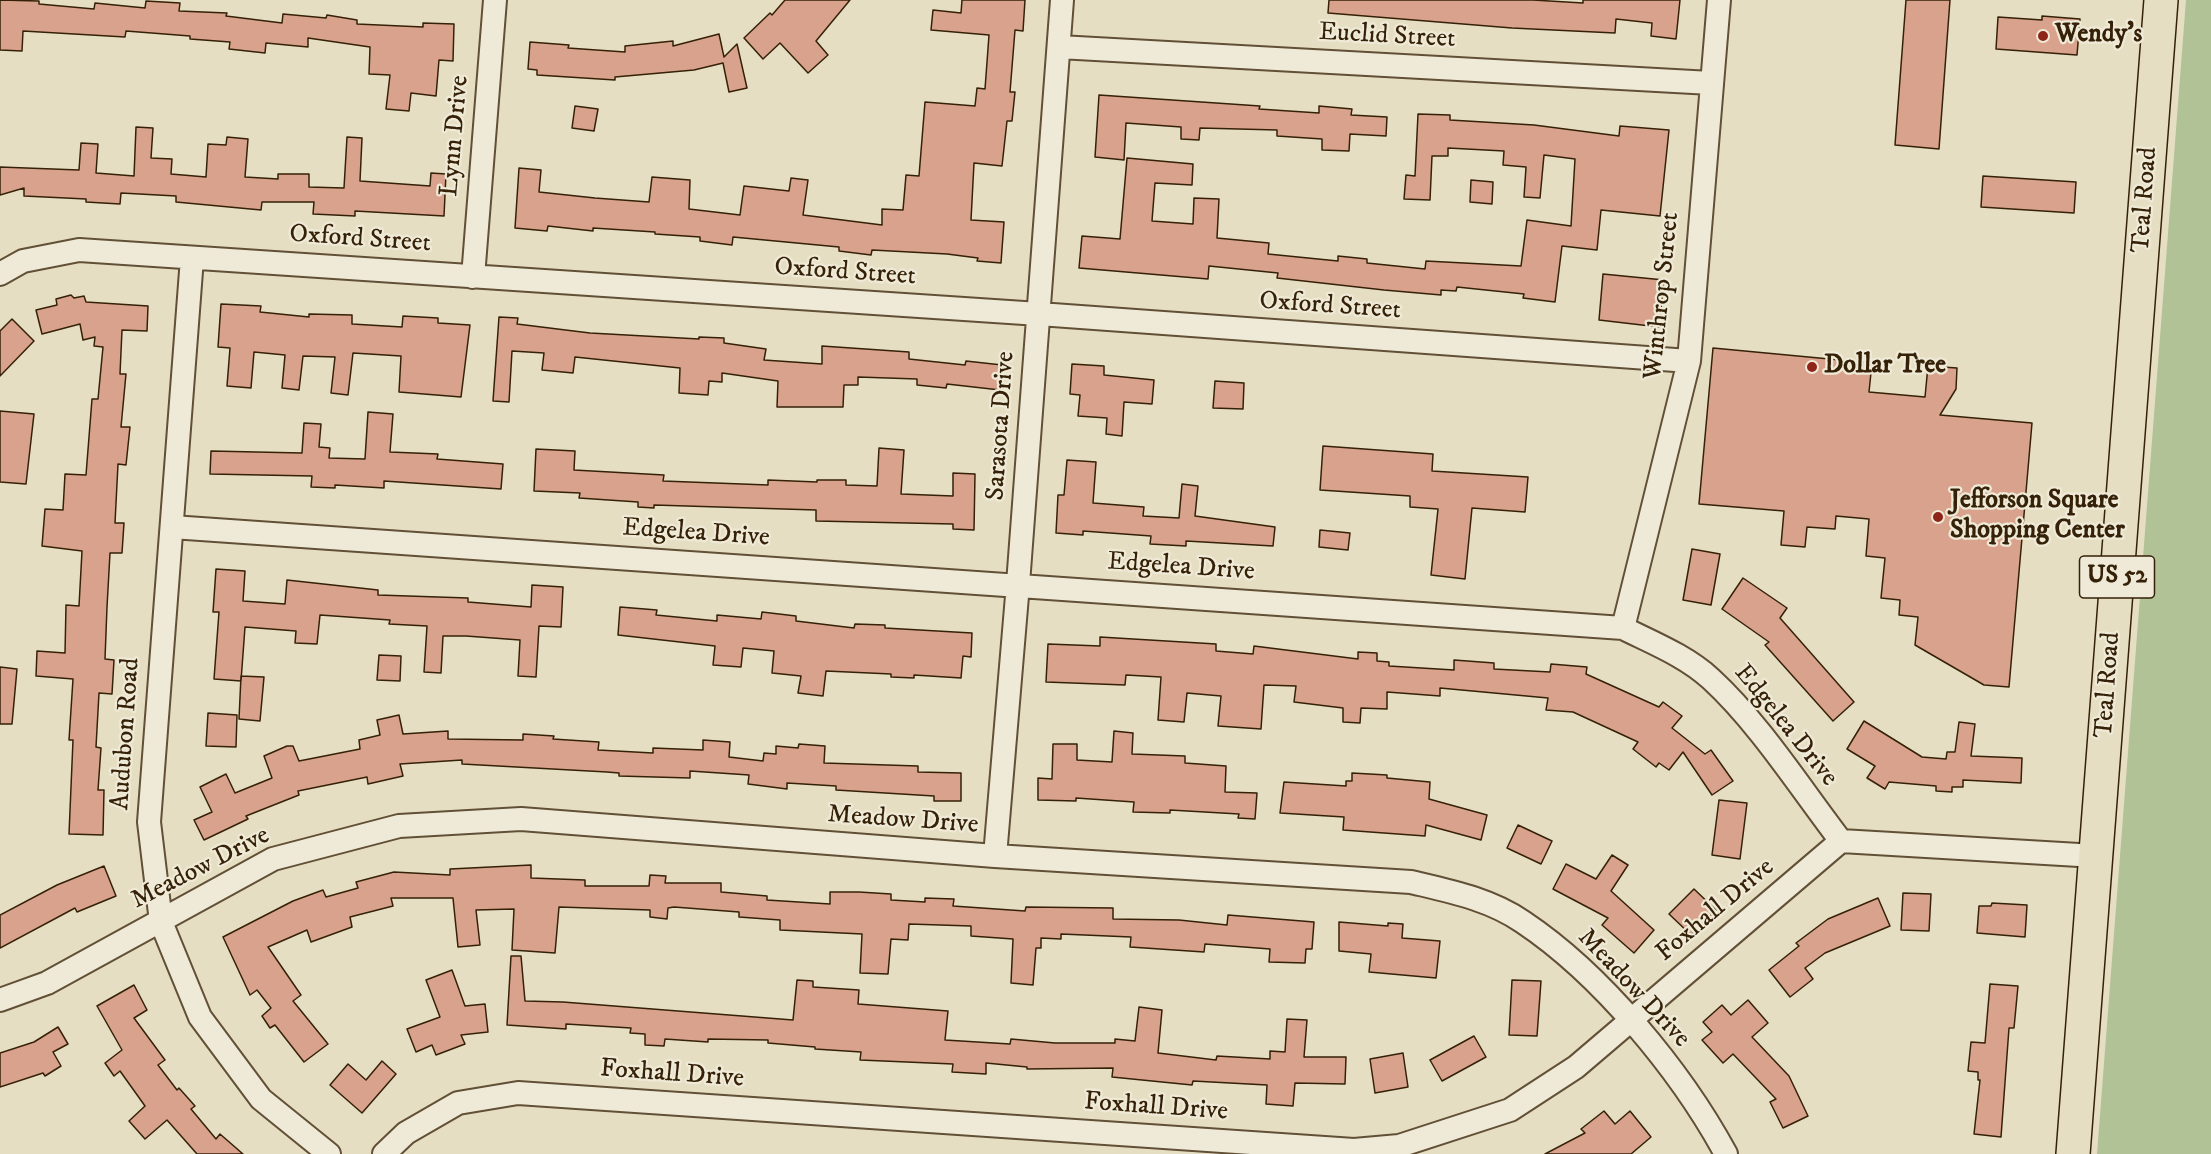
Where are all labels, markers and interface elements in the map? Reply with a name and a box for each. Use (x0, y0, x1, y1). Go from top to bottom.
street label: Euclid Street (1318, 18, 1456, 56)
place label: Wendy's (2055, 20, 2142, 52)
marker: Wendy's (2036, 29, 2050, 43)
street label: Lynn Drive (435, 74, 477, 198)
street label: Teal Road (2127, 146, 2165, 254)
street label: Winthrop Street (1639, 211, 1687, 381)
street label: Oxford Street (288, 220, 432, 260)
street label: Oxford Street (773, 253, 917, 293)
street label: Oxford Street (1258, 287, 1402, 327)
street label: Sarasota Drive (981, 350, 1023, 502)
place label: Dollar Tree (1824, 351, 1946, 383)
marker: Dollar Tree (1805, 360, 1819, 374)
place label: Jefforson Square Shopping Center (1950, 486, 2125, 548)
marker: Jefforson Square Shopping Center (1931, 510, 1945, 524)
street label: Edgelea Drive (621, 513, 771, 555)
street label: Edgelea Drive (1106, 547, 1256, 589)
road number: US 52 (2080, 556, 2154, 598)
street label: Teal Road (2090, 631, 2128, 739)
street label: Audubon Road (106, 657, 148, 811)
street label: Edgelea Drive (1726, 659, 1844, 793)
street label: Meadow Drive (827, 800, 979, 842)
street label: Meadow Drive (127, 821, 275, 917)
street label: Foxhall Drive (1651, 853, 1781, 969)
street label: Meadow Drive (1570, 923, 1696, 1055)
street label: Foxhall Drive (599, 1054, 745, 1096)
street label: Foxhall Drive (1083, 1087, 1229, 1129)

